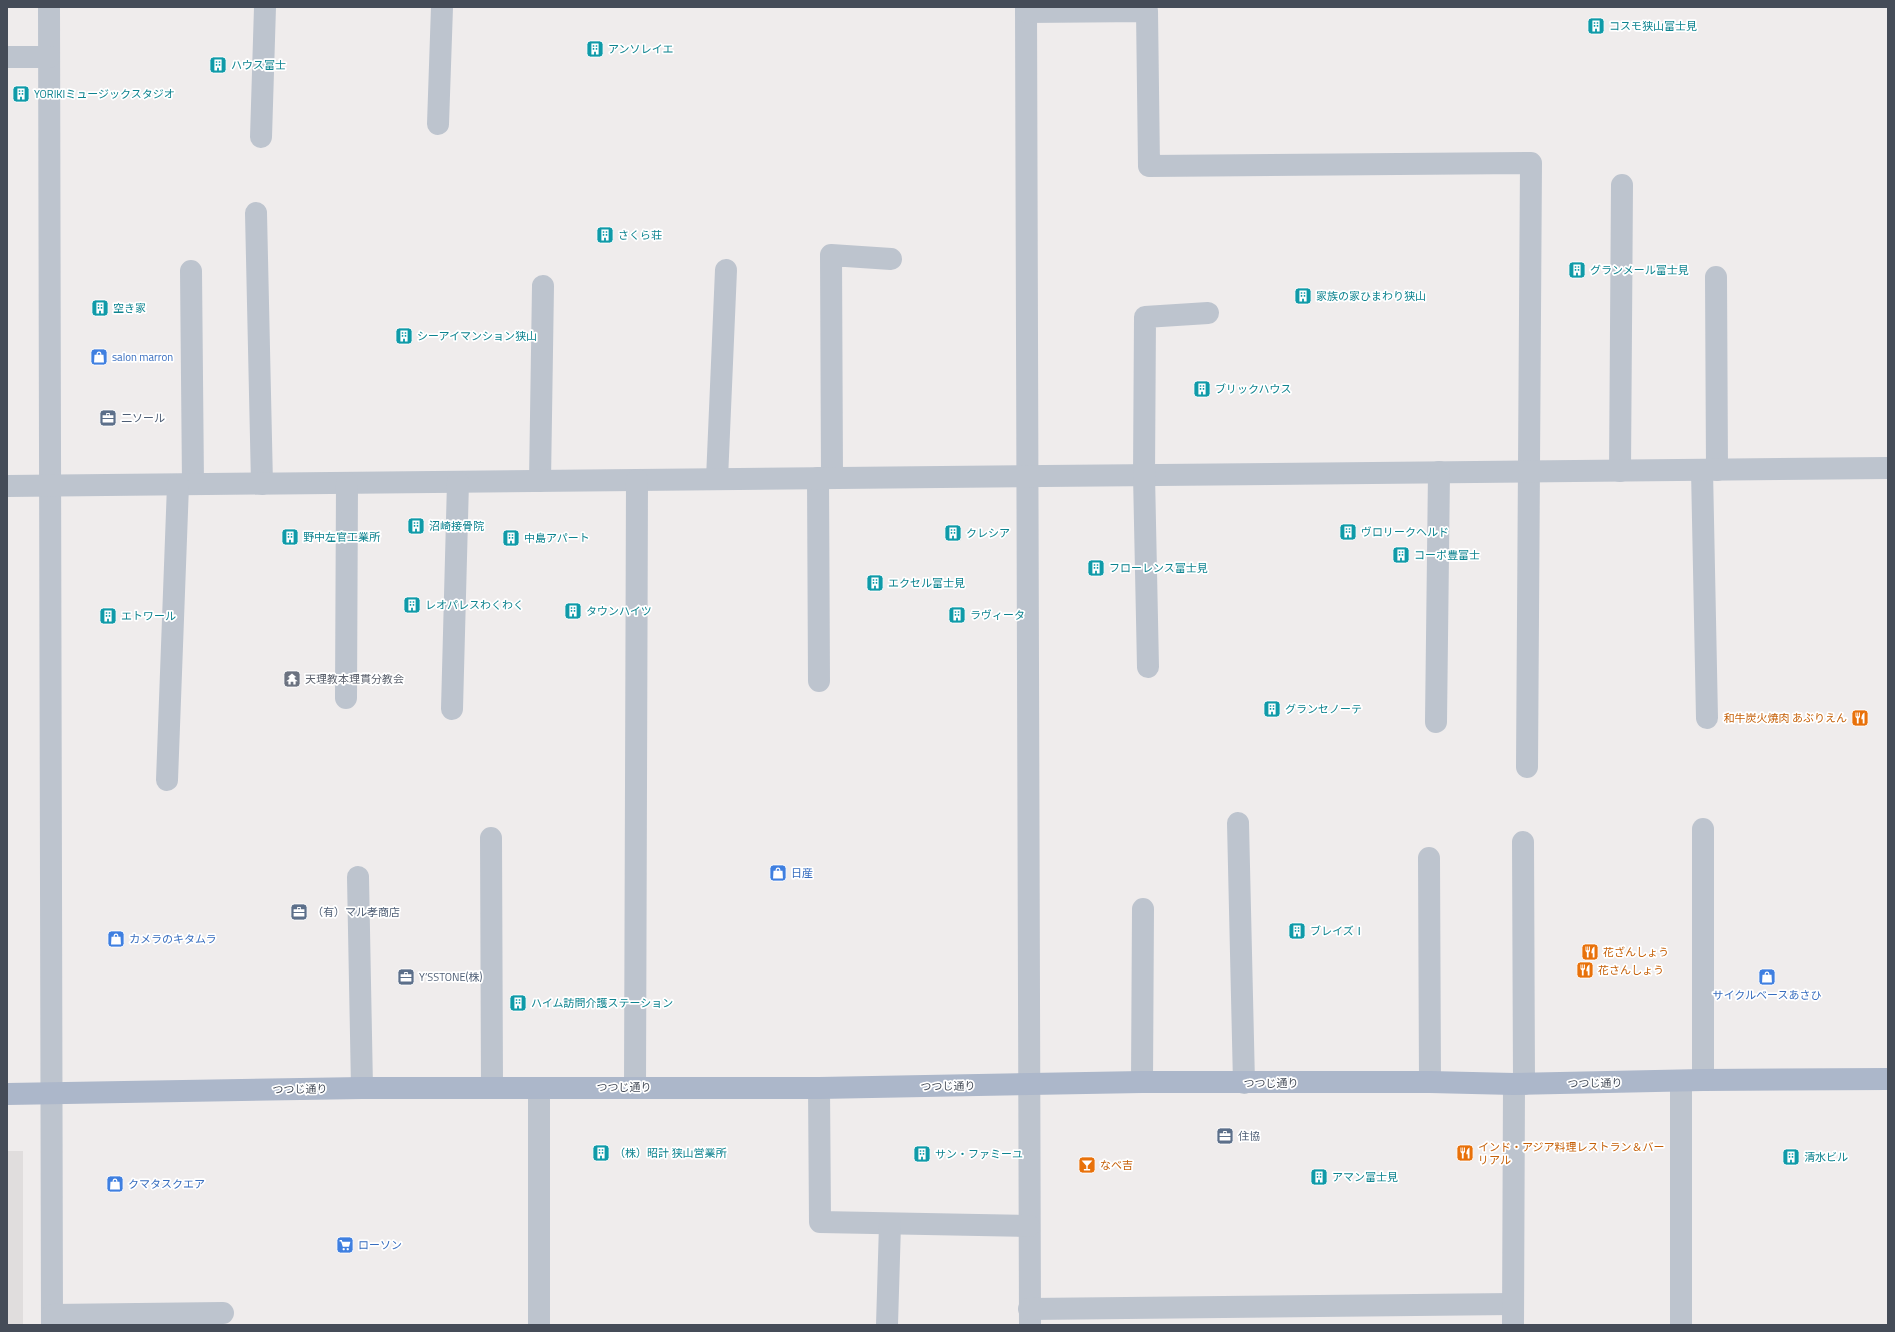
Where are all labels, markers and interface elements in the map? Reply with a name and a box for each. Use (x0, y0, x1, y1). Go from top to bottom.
building icon: コスモ狭山富士見 (1586, 16, 1606, 36)
place label: コスモ狭山富士見 (1609, 18, 1697, 34)
building icon: アンソレイエ (585, 39, 605, 59)
place label: アンソレイエ (608, 41, 673, 57)
building icon: ハウス富士 (208, 55, 228, 75)
place label: ハウス富士 (231, 57, 286, 73)
building icon: YORIKIミュージックスタジオ (11, 84, 31, 104)
place label: YORIKIミュージックスタジオ (34, 86, 175, 102)
building icon: さくら荘 (595, 225, 615, 245)
place label: さくら荘 (618, 227, 662, 243)
building icon: グランメール富士見 (1567, 260, 1587, 280)
place label: グランメール富士見 (1590, 262, 1689, 278)
building icon: 家族の家ひまわり狭山 (1293, 286, 1313, 306)
place label: 家族の家ひまわり狭山 (1316, 288, 1426, 304)
building icon: 空き家 (90, 298, 110, 318)
place label: 空き家 (113, 300, 146, 316)
building icon: シーアイマンション狭山 (394, 326, 414, 346)
place label: シーアイマンション狭山 (417, 328, 537, 344)
shop icon: salon marron (89, 347, 109, 367)
place label: salon marron (112, 349, 173, 365)
building icon: ブリックハウス (1192, 379, 1212, 399)
place label: ブリックハウス (1215, 381, 1291, 397)
office icon: 二ソール (98, 408, 118, 428)
place label: 二ソール (121, 410, 165, 426)
building icon: 沼崎接骨院 (406, 516, 426, 536)
place label: 沼崎接骨院 (429, 518, 484, 534)
building icon: ヴロリークヘルド (1338, 522, 1358, 542)
building icon: クレシア (943, 523, 963, 543)
place label: ヴロリークヘルド (1361, 524, 1449, 540)
place label: クレシア (966, 525, 1010, 541)
building icon: 野中左官工業所 (280, 527, 300, 547)
building icon: 中島アパート (501, 528, 521, 548)
place label: 野中左官工業所 (303, 529, 381, 545)
place label: 中島アパート (524, 530, 590, 546)
building icon: コーポ豊富士 (1391, 545, 1411, 565)
place label: コーポ豊富士 (1414, 547, 1480, 563)
building icon: フローレンス富士見 (1086, 558, 1106, 578)
place label: フローレンス富士見 (1109, 560, 1208, 576)
building icon: エクセル富士見 (865, 573, 885, 593)
place label: エクセル富士見 (888, 575, 965, 591)
building icon: レオパレスわくわく (402, 595, 422, 615)
place label: レオパレスわくわく (425, 597, 524, 613)
building icon: タウンハイツ (563, 601, 583, 621)
place label: タウンハイツ (586, 603, 652, 619)
building icon: ラヴィータ (947, 605, 967, 625)
building icon: エトワール (98, 606, 118, 626)
place label: ラヴィータ (970, 607, 1025, 623)
place label: エトワール (121, 608, 176, 624)
temple icon: 天理教本理貫分教会 (282, 669, 302, 689)
place label: 天理教本理貫分教会 (305, 671, 404, 687)
building icon: グランセノーテ (1262, 699, 1282, 719)
place label: グランセノーテ (1285, 701, 1362, 717)
restaurant icon: 和牛炭火焼肉 あぶりえん (1850, 708, 1870, 728)
place label: 和牛炭火焼肉 あぶりえん (1724, 710, 1847, 726)
shop icon: 日産 (768, 863, 788, 883)
place label: 日産 (791, 865, 813, 881)
office icon: （有）マル孝商店 (289, 902, 309, 922)
place label: （有）マル孝商店 (312, 904, 400, 920)
building icon: ブレイズⅠ (1287, 921, 1307, 941)
place label: ブレイズⅠ (1310, 923, 1365, 939)
shop icon: カメラのキタムラ (106, 929, 126, 949)
place label: カメラのキタムラ (129, 931, 216, 947)
restaurant icon: 花ざんしょう (1580, 942, 1600, 962)
place label: 花ざんしょう (1603, 944, 1669, 960)
restaurant icon: 花さんしょう (1575, 960, 1595, 980)
place label: 花さんしょう (1598, 962, 1664, 978)
office icon: Y’SSTONE(株) (396, 967, 416, 987)
shop icon: サイクルベースあさひ (1757, 967, 1777, 987)
place label: Y’SSTONE(株) (419, 969, 482, 985)
place label: サイクルベースあさひ (1713, 987, 1821, 1003)
building icon: ハイム訪問介護ステーション (508, 993, 528, 1013)
place label: ハイム訪問介護ステーション (531, 995, 673, 1011)
street label: つつじ通り (1244, 1075, 1299, 1091)
street label: つつじ通り (1567, 1075, 1623, 1091)
street label: つつじ通り (920, 1078, 976, 1094)
street label: つつじ通り (597, 1079, 652, 1095)
street label: つつじ通り (272, 1081, 328, 1097)
office icon: 住協 (1215, 1126, 1235, 1146)
place label: 住協 (1238, 1128, 1260, 1144)
place label: インド・アジア料理レストラン＆バー リアル (1478, 1139, 1665, 1168)
building icon: （株）昭計 狭山営業所 (591, 1143, 611, 1163)
restaurant icon: インド・アジア料理レストラン＆バー リアル (1455, 1143, 1475, 1163)
building icon: サン・ファミーユ (912, 1144, 932, 1164)
place label: （株）昭計 狭山営業所 (614, 1145, 727, 1161)
place label: サン・ファミーユ (935, 1146, 1023, 1162)
building icon: 清水ビル (1781, 1147, 1801, 1167)
place label: 清水ビル (1804, 1149, 1848, 1165)
bar icon: なべ吉 (1077, 1155, 1097, 1175)
place label: なべ吉 (1100, 1157, 1133, 1173)
building icon: アマン富士見 (1309, 1167, 1329, 1187)
place label: アマン富士見 (1332, 1169, 1398, 1185)
shop icon: クマタスクエア (105, 1174, 125, 1194)
place label: クマタスクエア (128, 1176, 205, 1192)
supermarket icon: ローソン (335, 1235, 355, 1255)
place label: ローソン (358, 1237, 402, 1253)

